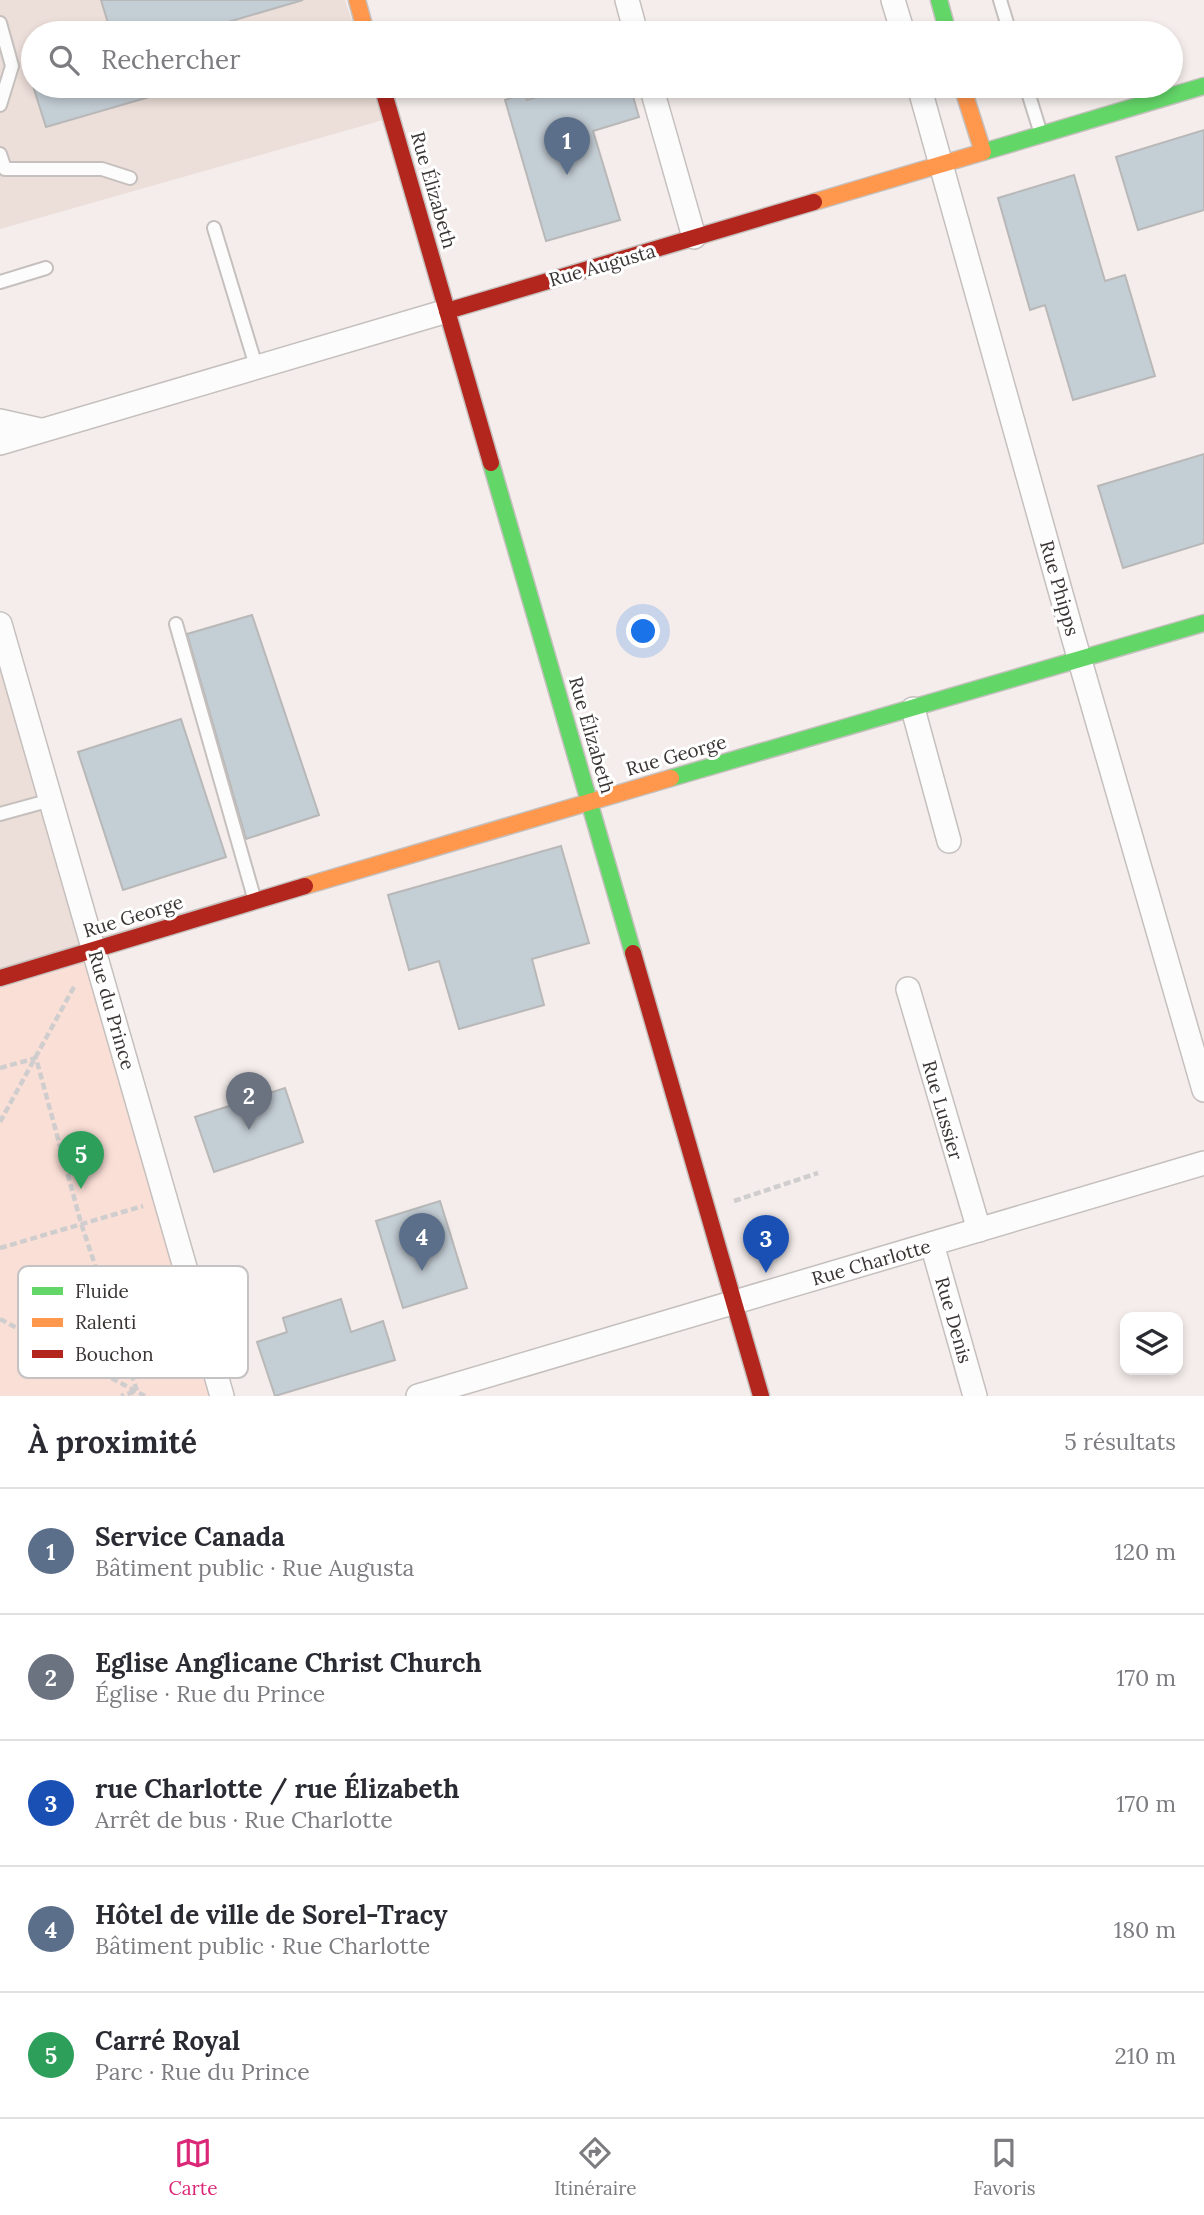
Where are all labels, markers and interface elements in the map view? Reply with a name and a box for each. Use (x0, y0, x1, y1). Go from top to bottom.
search box (21, 21, 1183, 98)
icon: search (45, 41, 83, 79)
text: Rechercher (101, 43, 240, 76)
pin: 1 (544, 117, 590, 175)
street label: Rue Élizabeth (406, 129, 462, 251)
street label: Rue Augusta (546, 238, 658, 292)
street label: Rue Phipps (1035, 538, 1085, 639)
your location (626, 614, 660, 648)
street label: Rue Élizabeth (564, 674, 620, 796)
street label: Rue George (623, 729, 729, 781)
street label: Rue George (80, 889, 186, 943)
street label: Rue du Prince (83, 947, 141, 1073)
street label: Rue Lussier (917, 1057, 969, 1163)
pin: 2 (226, 1072, 272, 1130)
pin: 5 (58, 1131, 104, 1189)
pin: 4 (399, 1213, 445, 1271)
pin: 3 (743, 1215, 789, 1273)
street label: Rue Charlotte (809, 1234, 933, 1290)
legend (18, 1266, 248, 1378)
street label: Rue Denis (930, 1274, 978, 1366)
text: Fluide (75, 1279, 129, 1303)
text: Ralenti (75, 1310, 136, 1334)
map controls (1120, 1312, 1183, 1375)
button: layers (1120, 1312, 1183, 1375)
text: Bouchon (75, 1342, 153, 1366)
text: À proximité (28, 1423, 197, 1461)
text: 5 résultats (1064, 1427, 1176, 1456)
text: Service Canada (95, 1520, 285, 1553)
text: 1 (46, 1537, 56, 1566)
text: 120 m (1114, 1537, 1176, 1566)
text: Bâtiment public · Rue Augusta (95, 1553, 414, 1582)
text: Eglise Anglicane Christ Church (95, 1646, 482, 1679)
text: 2 (45, 1663, 57, 1692)
text: 170 m (1116, 1663, 1176, 1692)
text: Église · Rue du Prince (95, 1679, 325, 1708)
text: rue Charlotte / rue Élizabeth (95, 1772, 459, 1805)
text: 3 (45, 1789, 57, 1818)
text: 170 m (1116, 1789, 1176, 1818)
text: Arrêt de bus · Rue Charlotte (95, 1805, 393, 1834)
text: Hôtel de ville de Sorel-Tracy (95, 1898, 447, 1931)
text: 4 (45, 1915, 57, 1944)
text: 180 m (1114, 1915, 1176, 1944)
text: Bâtiment public · Rue Charlotte (95, 1931, 430, 1960)
text: Carré Royal (95, 2024, 240, 2057)
text: 5 (45, 2041, 57, 2070)
text: 210 m (1114, 2041, 1176, 2070)
text: Parc · Rue du Prince (95, 2057, 310, 2086)
tab: Carte (168, 2134, 218, 2200)
tab: Itinéraire (554, 2134, 637, 2200)
tab: Favoris (973, 2134, 1036, 2200)

